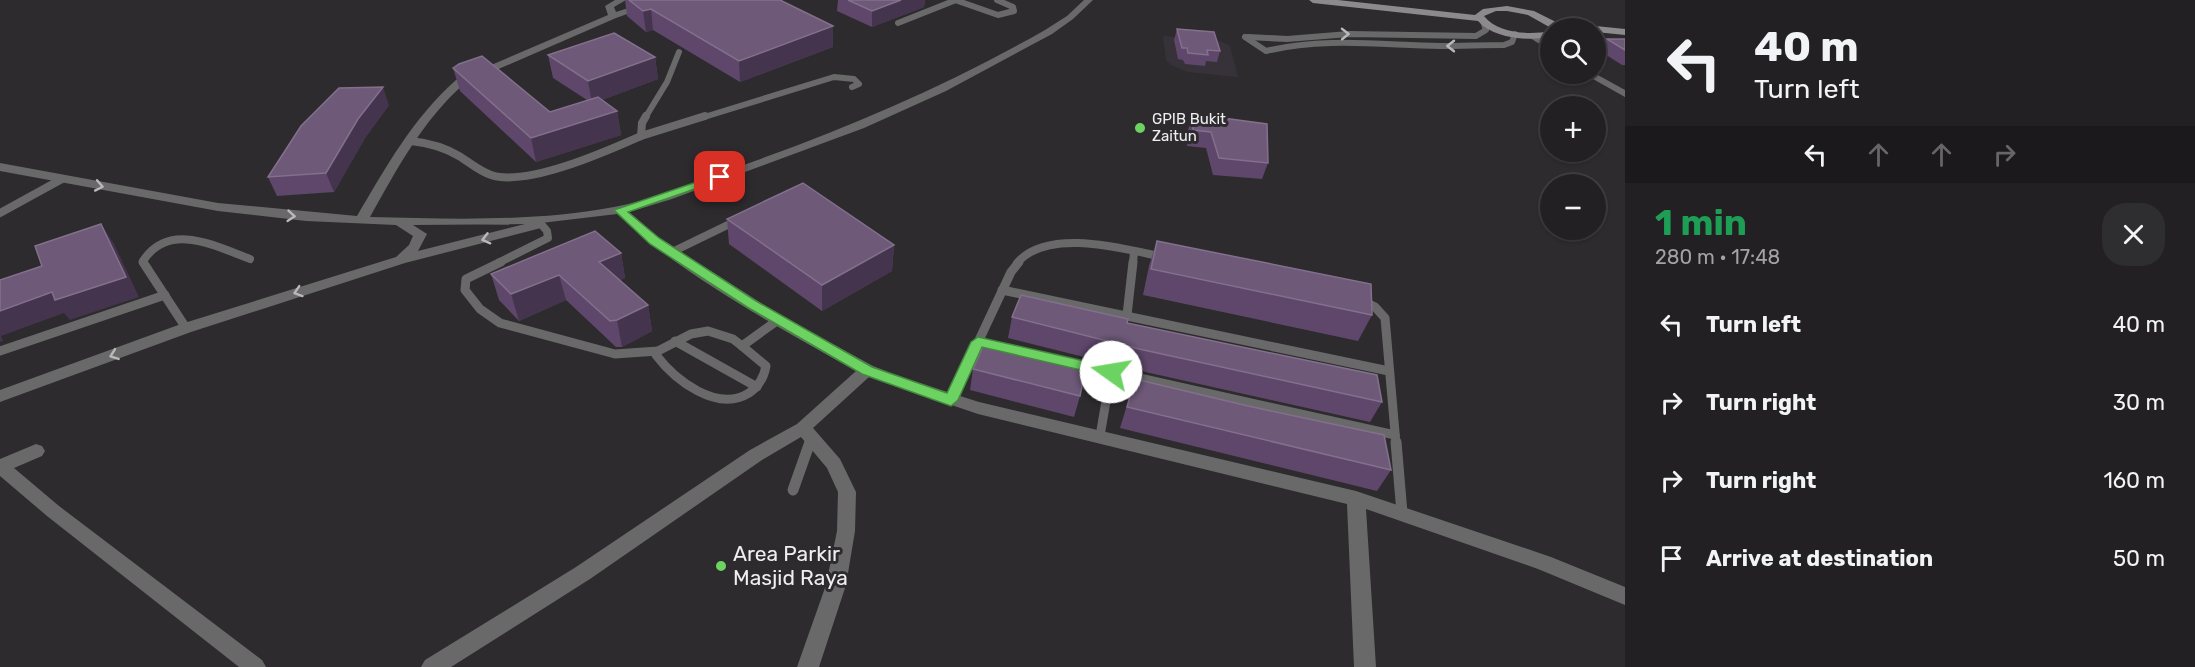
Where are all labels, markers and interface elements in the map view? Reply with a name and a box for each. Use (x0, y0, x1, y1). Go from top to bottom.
map controls (1540, 18, 1606, 240)
button: search (1540, 18, 1606, 84)
text: 40 m (1754, 22, 1859, 72)
icon: left (1655, 24, 1733, 102)
one-way arrow (1341, 28, 1350, 40)
one-way arrow (1446, 40, 1455, 52)
text: Turn left (1754, 73, 1859, 105)
button: + (1540, 96, 1606, 162)
place label: GPIB Bukit Zaitun (1152, 110, 1226, 145)
marker: GPIB Bukit Zaitun (1133, 121, 1147, 135)
icon: left (1799, 138, 1832, 171)
icon: ahead (1862, 138, 1895, 171)
icon: ahead (1925, 138, 1958, 171)
icon: right (1988, 138, 2021, 171)
pin (694, 151, 745, 202)
icon: arrive (703, 160, 736, 193)
button: − (1540, 174, 1606, 240)
one-way arrow (93, 179, 103, 192)
text: 1 min (1655, 201, 1747, 244)
button: close (2102, 203, 2165, 266)
one-way arrow (287, 209, 296, 222)
one-way arrow (481, 232, 492, 244)
text: 280 m · 17:48 (1655, 245, 1780, 269)
one-way arrow (293, 285, 304, 297)
icon: left (1655, 308, 1688, 341)
text: Turn left (1706, 311, 1801, 338)
text: 40 m (2112, 311, 2165, 338)
position arrow (1079, 340, 1143, 404)
one-way arrow (109, 347, 119, 360)
icon: right (1655, 386, 1688, 419)
text: Turn right (1706, 389, 1816, 416)
text: 30 m (2113, 389, 2165, 416)
icon: right (1655, 464, 1688, 497)
text: Turn right (1706, 467, 1816, 494)
text: 160 m (2103, 467, 2165, 494)
place label: Area Parkir Masjid Raya (733, 541, 848, 590)
icon: arrive (1655, 542, 1688, 575)
text: Arrive at destination (1706, 545, 1933, 572)
text: 50 m (2113, 545, 2165, 572)
marker: Area Parkir Masjid Raya (714, 559, 728, 573)

